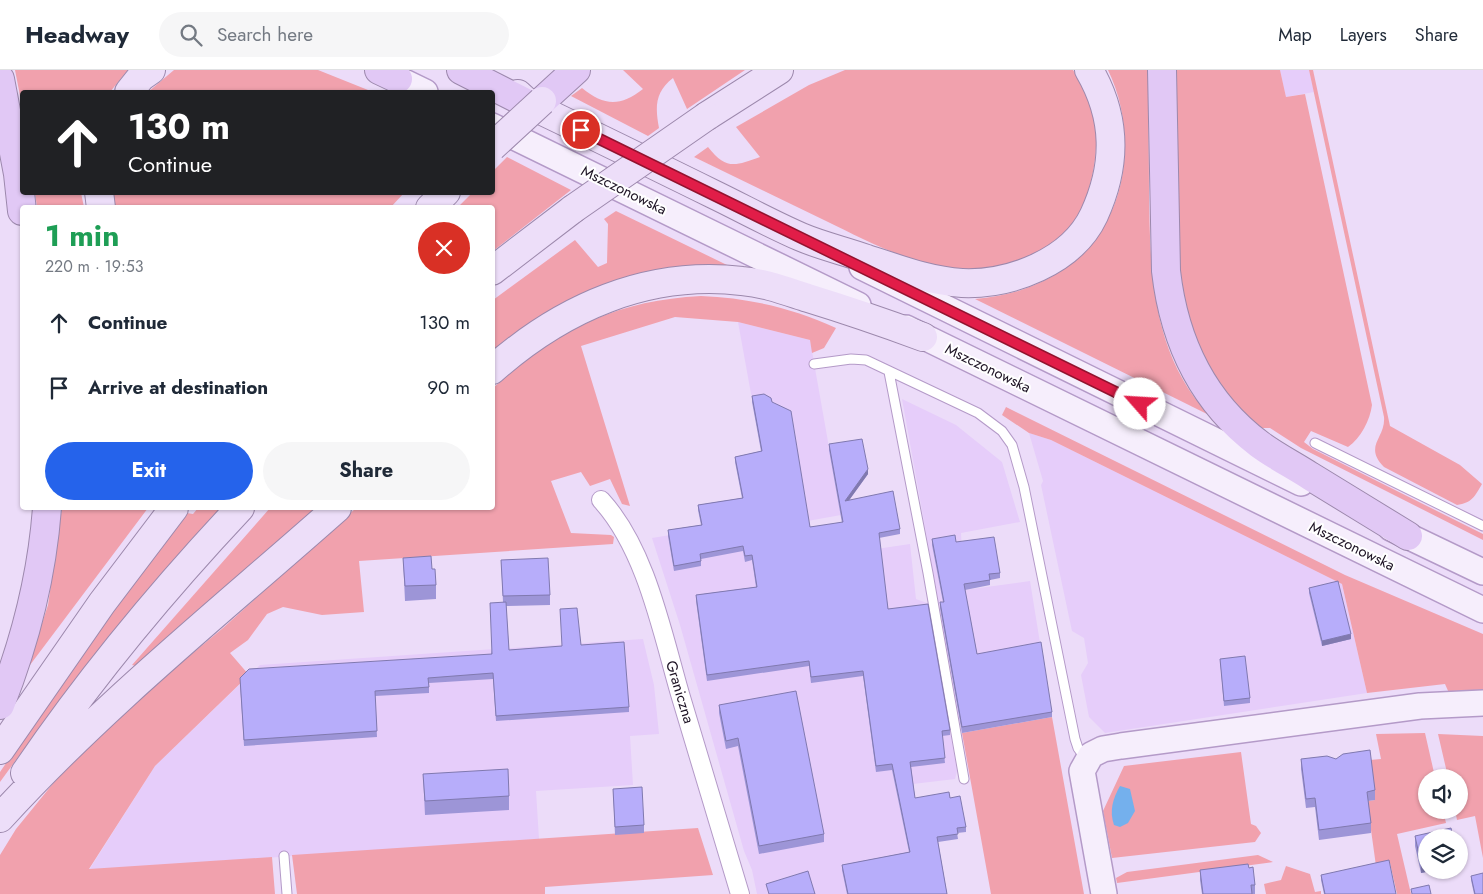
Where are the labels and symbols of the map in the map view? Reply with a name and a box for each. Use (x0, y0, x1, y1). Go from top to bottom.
pin (560, 109, 602, 151)
street label: Mszczonowska (577, 160, 671, 220)
street label: Mszczonowska (941, 338, 1035, 398)
position arrow (1113, 377, 1165, 429)
street label: Mszczonowska (1305, 516, 1399, 576)
street label: Graniczna (660, 658, 700, 726)

